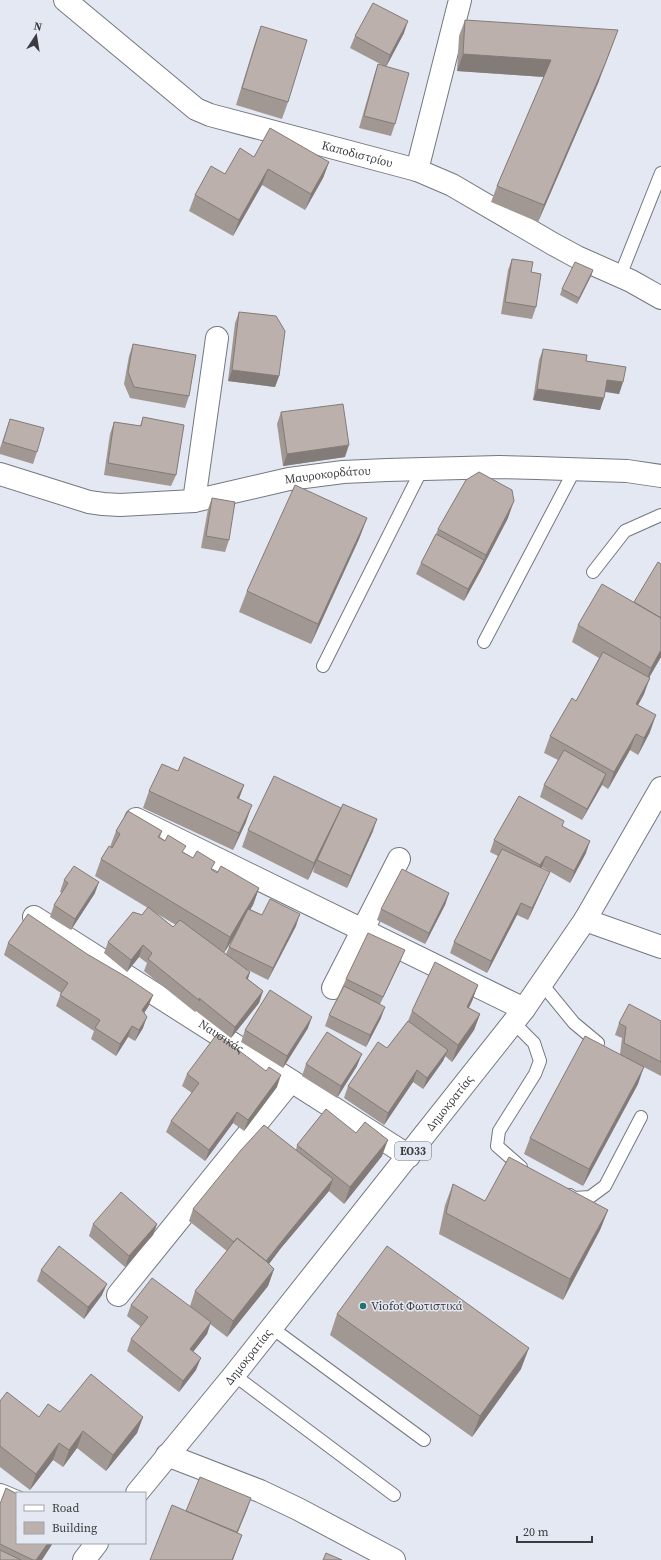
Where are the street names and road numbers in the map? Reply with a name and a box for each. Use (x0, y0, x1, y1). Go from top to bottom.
street label: Καποδιστρίου (320, 137, 394, 171)
street label: Μαυροκορδάτου (284, 463, 371, 487)
street label: Ναυσικάς (196, 1016, 247, 1057)
street label: Δημοκρατίας (422, 1071, 477, 1134)
road number: ΕΟ33 (395, 1142, 431, 1160)
street label: Δημοκρατίας (221, 1325, 276, 1388)

